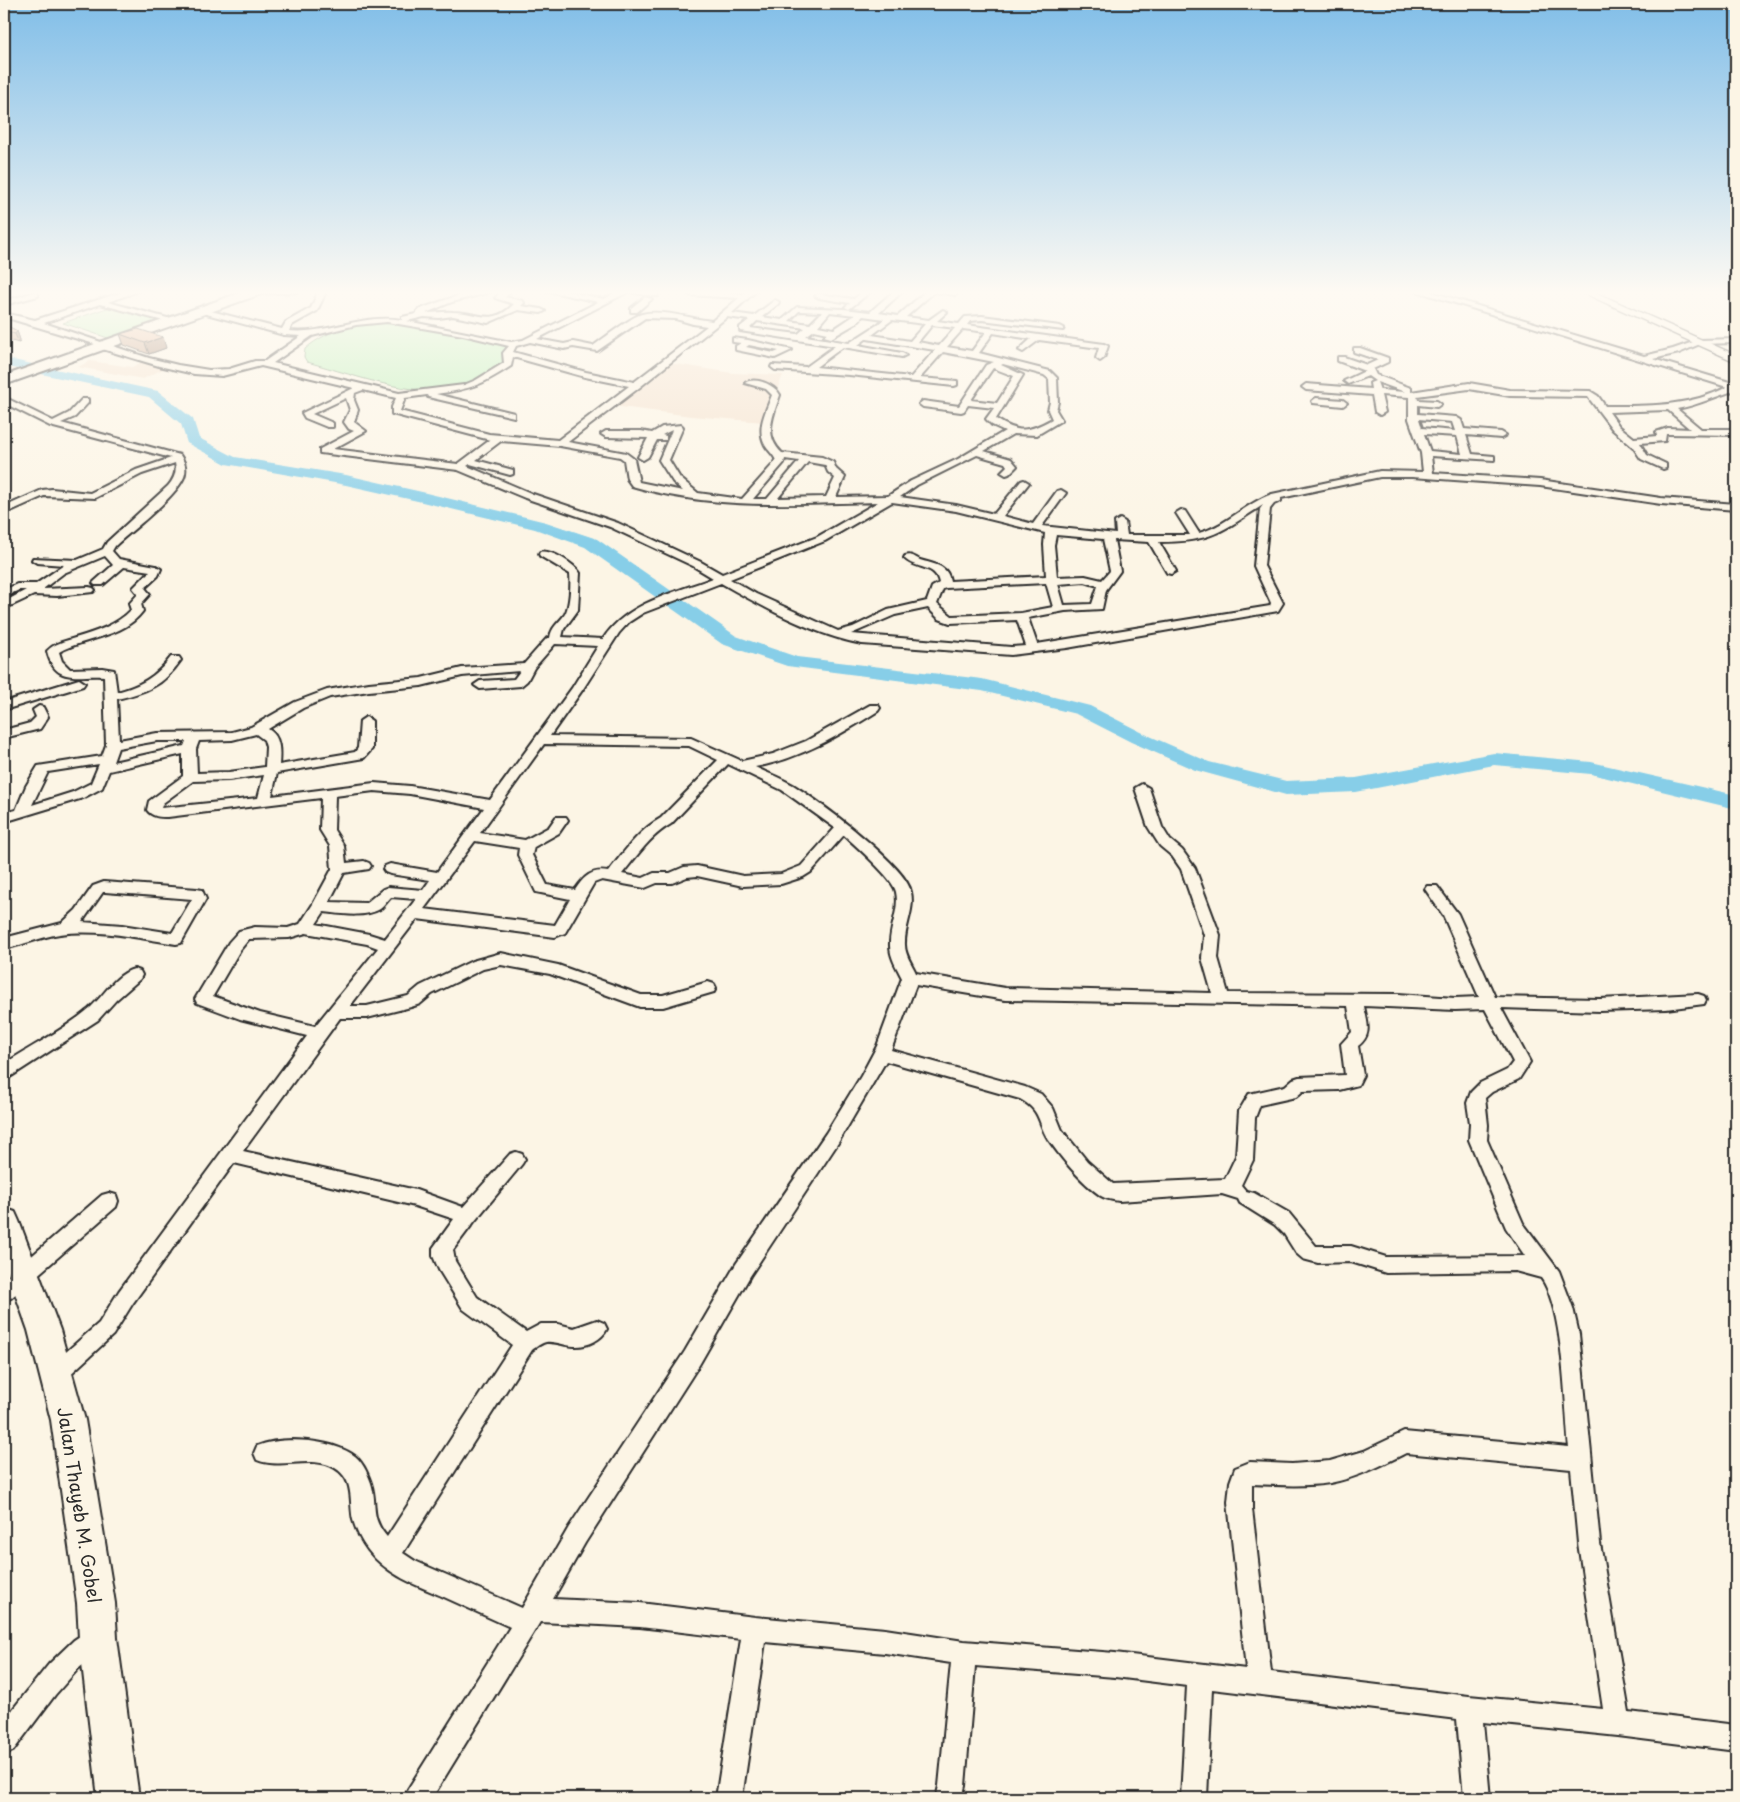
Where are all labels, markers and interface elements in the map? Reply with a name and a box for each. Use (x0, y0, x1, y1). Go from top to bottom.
street label: Jalan Thayeb M. Gobel (51, 1405, 109, 1605)

